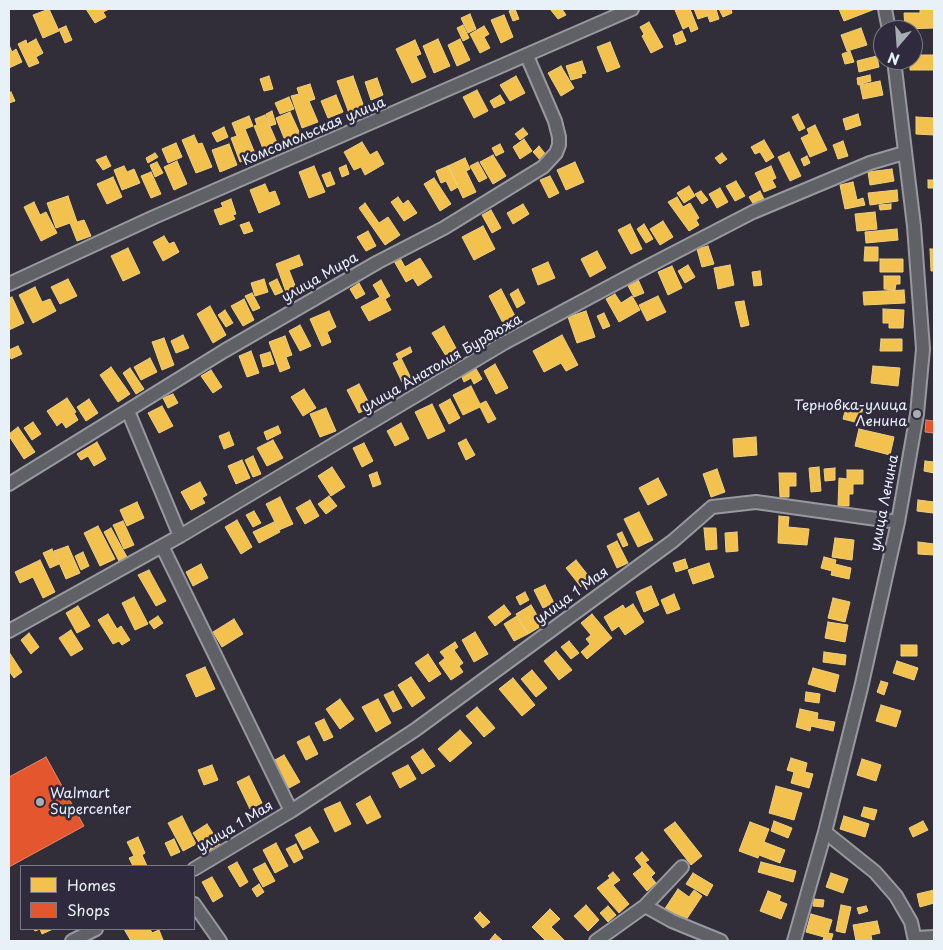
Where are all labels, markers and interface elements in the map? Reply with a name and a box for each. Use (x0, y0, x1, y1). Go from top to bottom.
north arrow (873, 20, 923, 70)
text: N (885, 47, 902, 70)
street label: Комсомольская улица (240, 94, 388, 170)
street label: улица Мира (279, 249, 361, 307)
street label: улица Анатолия Бурдюжа (359, 311, 525, 417)
place label: Терновка-улица Ленина (794, 398, 907, 431)
marker: Терновка-улица Ленина (911, 408, 923, 420)
street label: улица Ленина (867, 453, 903, 553)
street label: улица 1 Мая (532, 564, 612, 628)
place label: Walmart Supercenter (50, 786, 131, 819)
marker: Walmart Supercenter (34, 796, 46, 808)
street label: улица 1 Мая (194, 798, 276, 856)
legend (20, 865, 195, 930)
text: Homes (67, 873, 116, 896)
text: Shops (67, 898, 110, 921)

